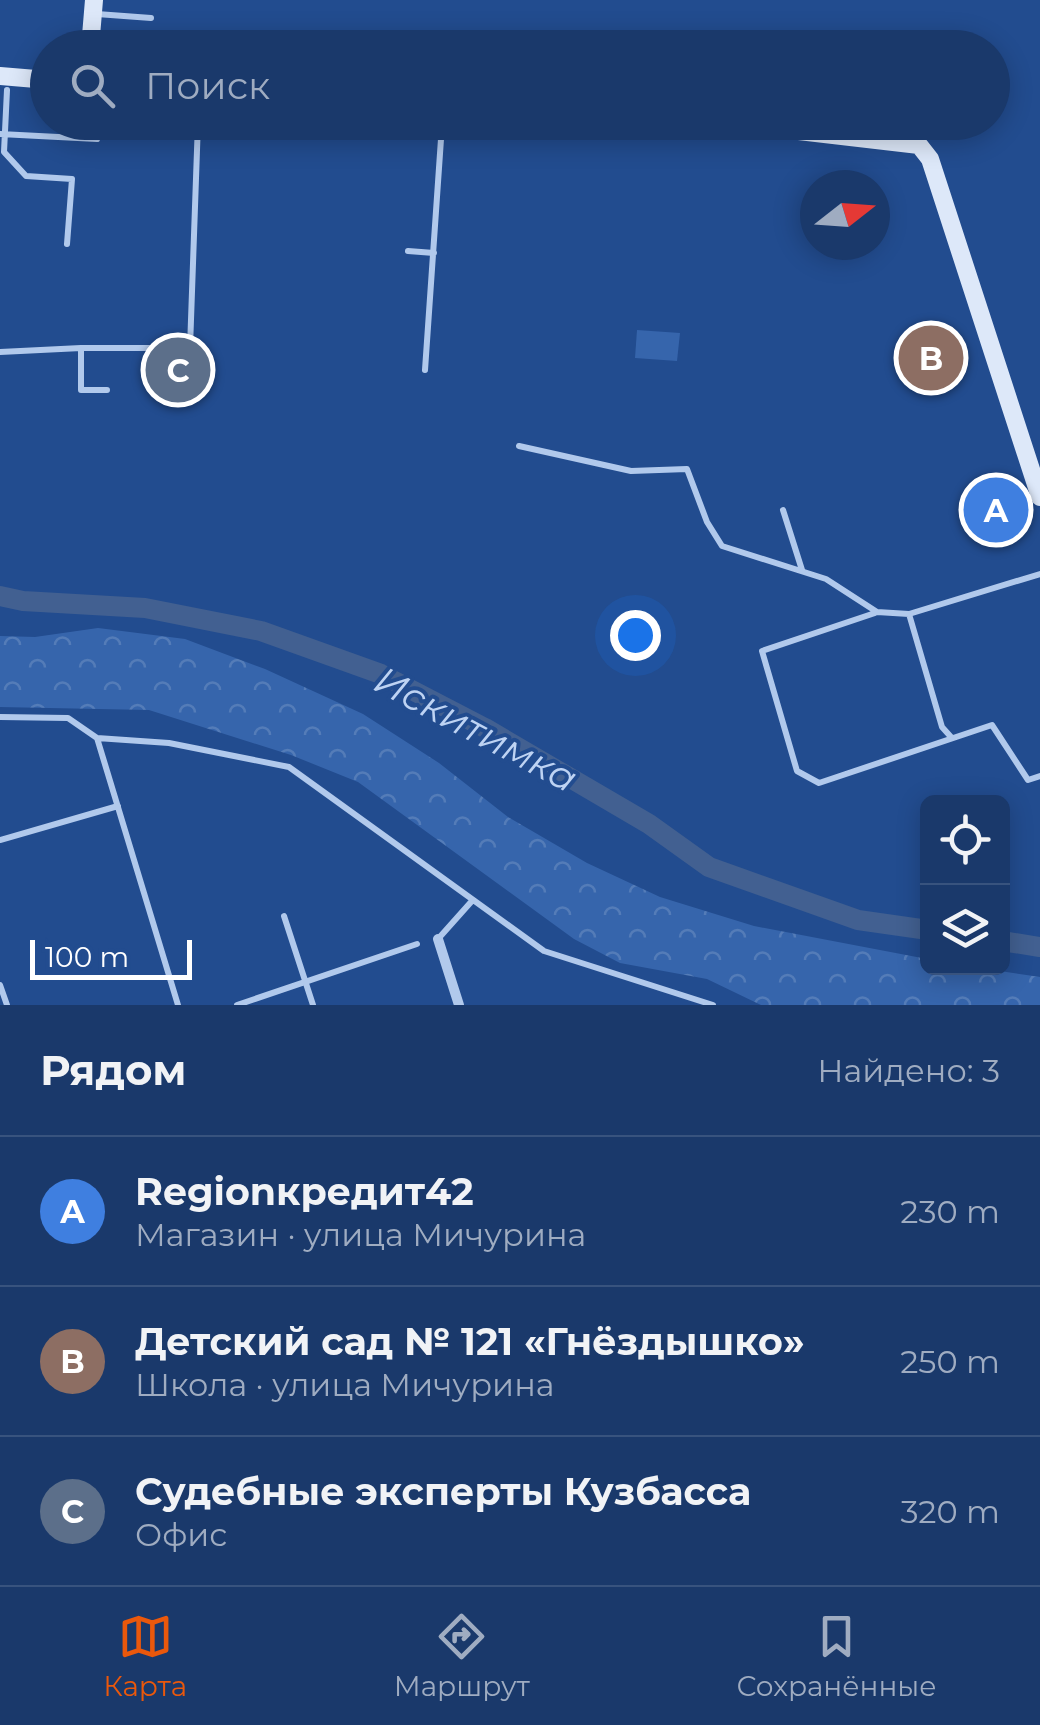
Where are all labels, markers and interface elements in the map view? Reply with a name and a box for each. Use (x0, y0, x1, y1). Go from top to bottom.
search box (30, 30, 1010, 140)
icon: search (65, 58, 120, 113)
text: Поиск (145, 62, 270, 109)
north arrow (800, 170, 890, 260)
pin: B (898, 320, 964, 396)
pin: C (146, 332, 210, 408)
pin: A (964, 472, 1028, 548)
your location (610, 610, 661, 661)
water label: Искитимка (367, 656, 585, 802)
map controls (920, 795, 1010, 975)
button: locate (920, 795, 1010, 885)
button: layers (920, 885, 1010, 975)
scale bar (30, 935, 192, 980)
text: 100 m (45, 940, 129, 974)
text: Рядом (40, 1044, 187, 1096)
text: Найдено: 3 (817, 1051, 1000, 1090)
text: Regionкредит42 (135, 1168, 474, 1215)
text: A (60, 1192, 85, 1231)
text: 230 m (900, 1192, 1000, 1231)
text: Магазин · улица Мичурина (135, 1215, 586, 1254)
text: Детский сад № 121 «Гнёздышко» (135, 1318, 804, 1365)
text: B (60, 1342, 85, 1381)
text: 250 m (900, 1342, 1000, 1381)
text: Школа · улица Мичурина (135, 1365, 554, 1404)
text: Судебные эксперты Кузбасса (135, 1468, 751, 1515)
text: C (61, 1492, 84, 1531)
text: 320 m (900, 1492, 1000, 1531)
text: Офис (135, 1515, 227, 1554)
tab: Карта (103, 1609, 187, 1703)
tab: Маршрут (394, 1609, 530, 1703)
tab: Сохранённые (736, 1609, 937, 1703)

